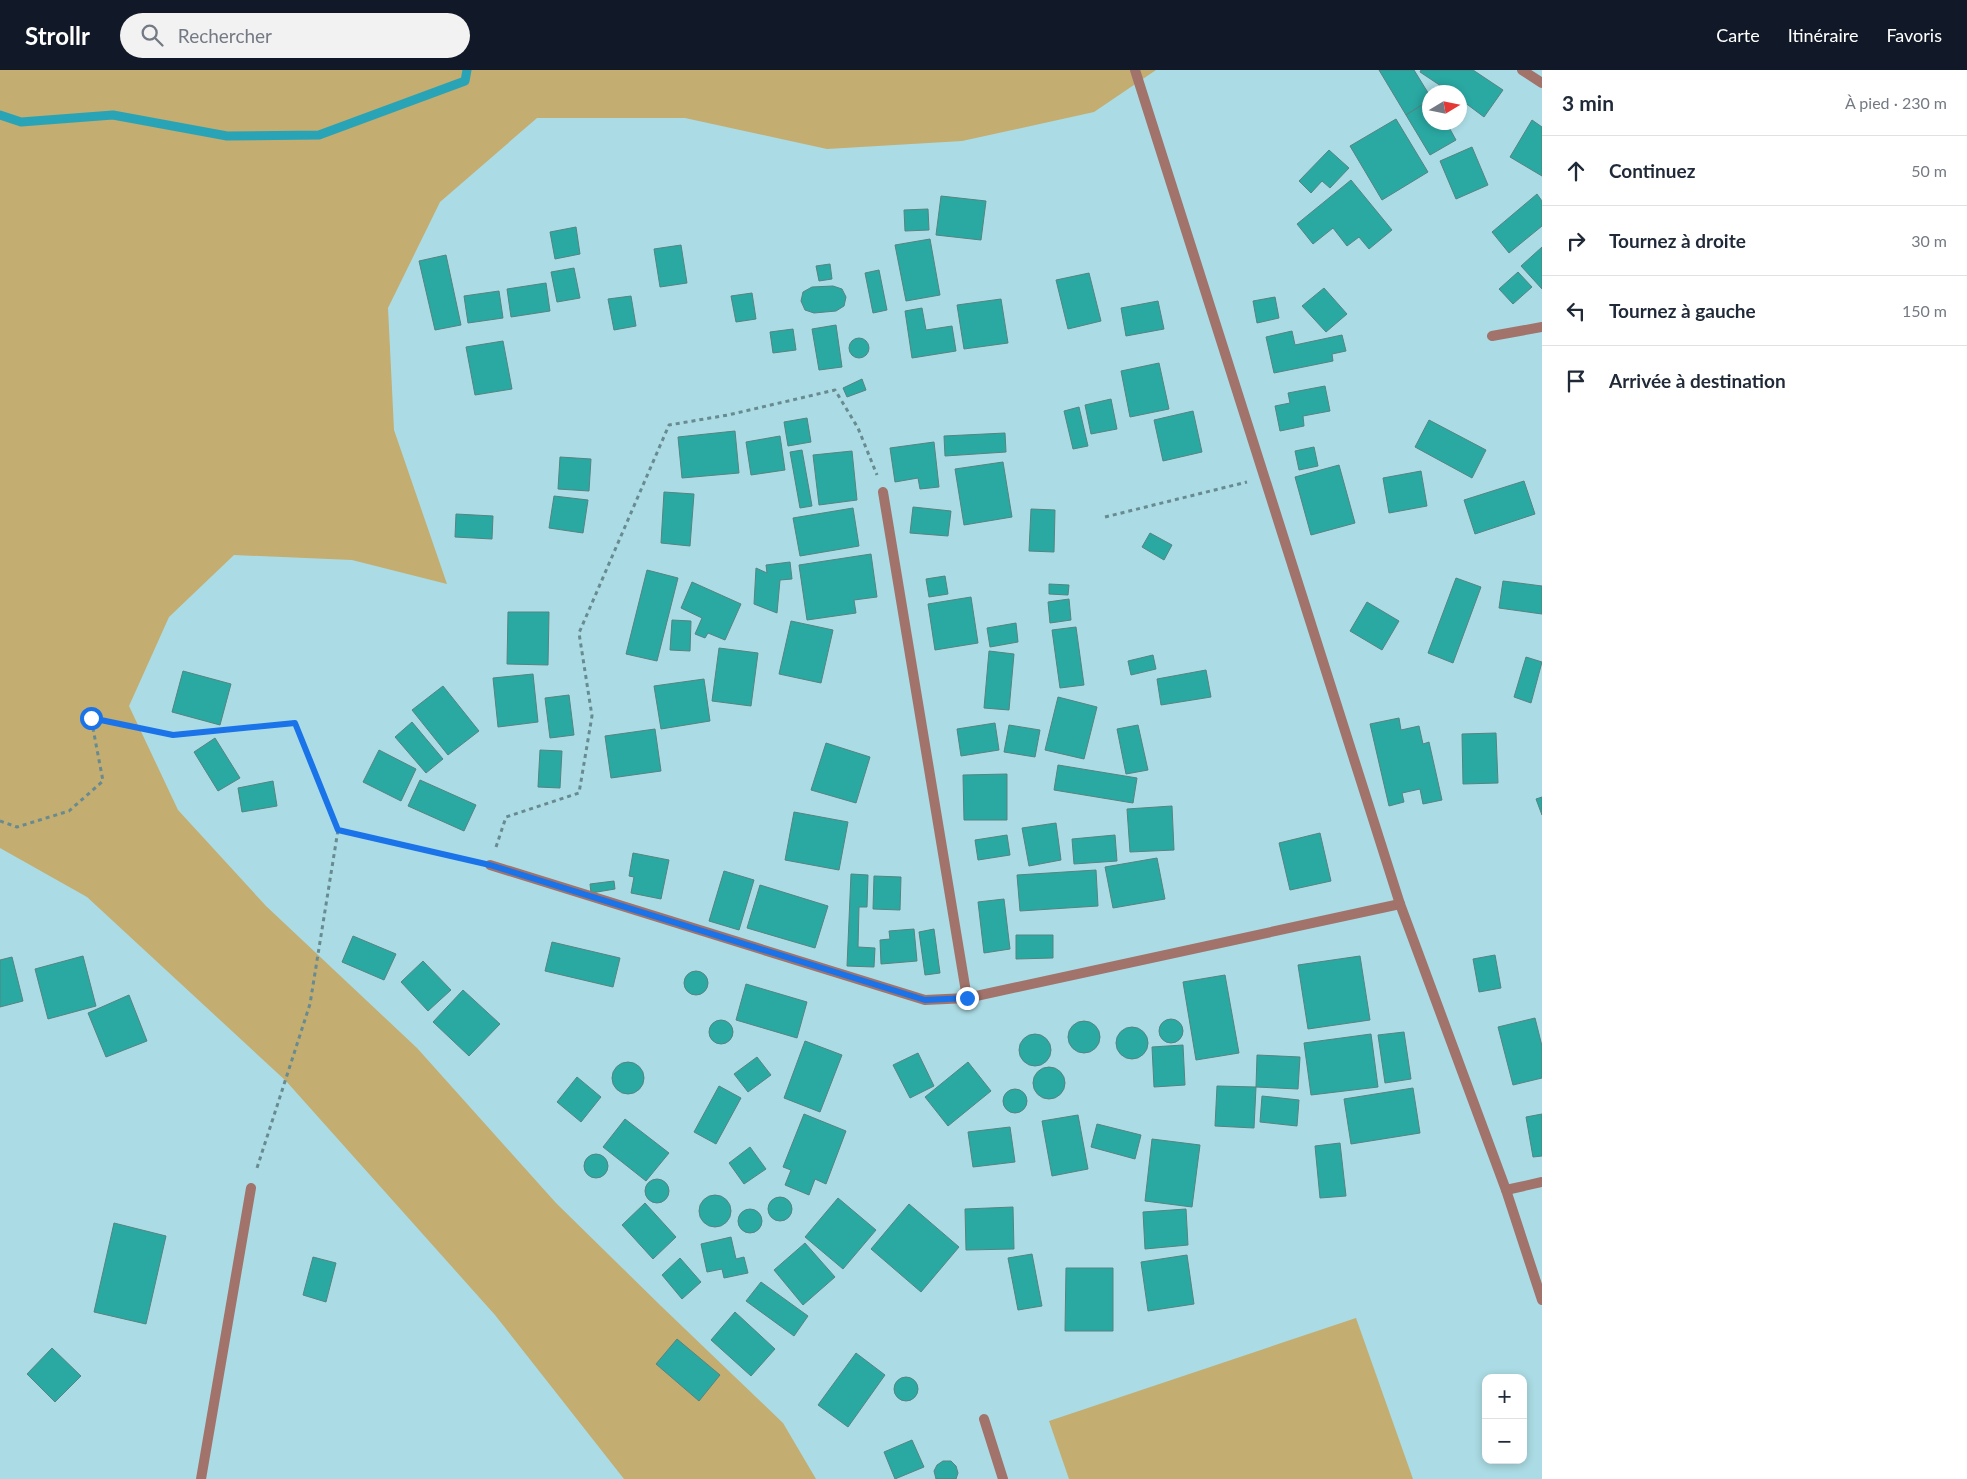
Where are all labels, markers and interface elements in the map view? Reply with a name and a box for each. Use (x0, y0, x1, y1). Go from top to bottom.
search box (120, 13, 470, 58)
text: Strollr (25, 21, 90, 50)
icon: search (138, 21, 166, 49)
text: Rechercher (178, 24, 272, 47)
text: Carte (1716, 24, 1760, 46)
text: Itinéraire (1788, 24, 1858, 46)
text: Favoris (1886, 24, 1942, 46)
north arrow (1422, 85, 1467, 130)
text: 3 min (1562, 90, 1614, 115)
text: À pied · 230 m (1845, 93, 1947, 112)
icon: ahead (1562, 157, 1590, 185)
text: Continuez (1609, 159, 1695, 182)
text: 50 m (1911, 161, 1947, 180)
icon: right (1562, 227, 1590, 255)
text: Tournez à droite (1609, 229, 1746, 252)
text: 30 m (1911, 231, 1947, 250)
icon: left (1562, 297, 1590, 325)
text: Tournez à gauche (1609, 299, 1756, 322)
text: 150 m (1902, 301, 1947, 320)
icon: arrive (1562, 367, 1590, 395)
text: Arrivée à destination (1609, 369, 1786, 392)
route start (80, 707, 103, 730)
route end (956, 987, 979, 1010)
map controls (1482, 1374, 1527, 1464)
button: + (1482, 1374, 1527, 1419)
button: − (1482, 1419, 1527, 1464)

